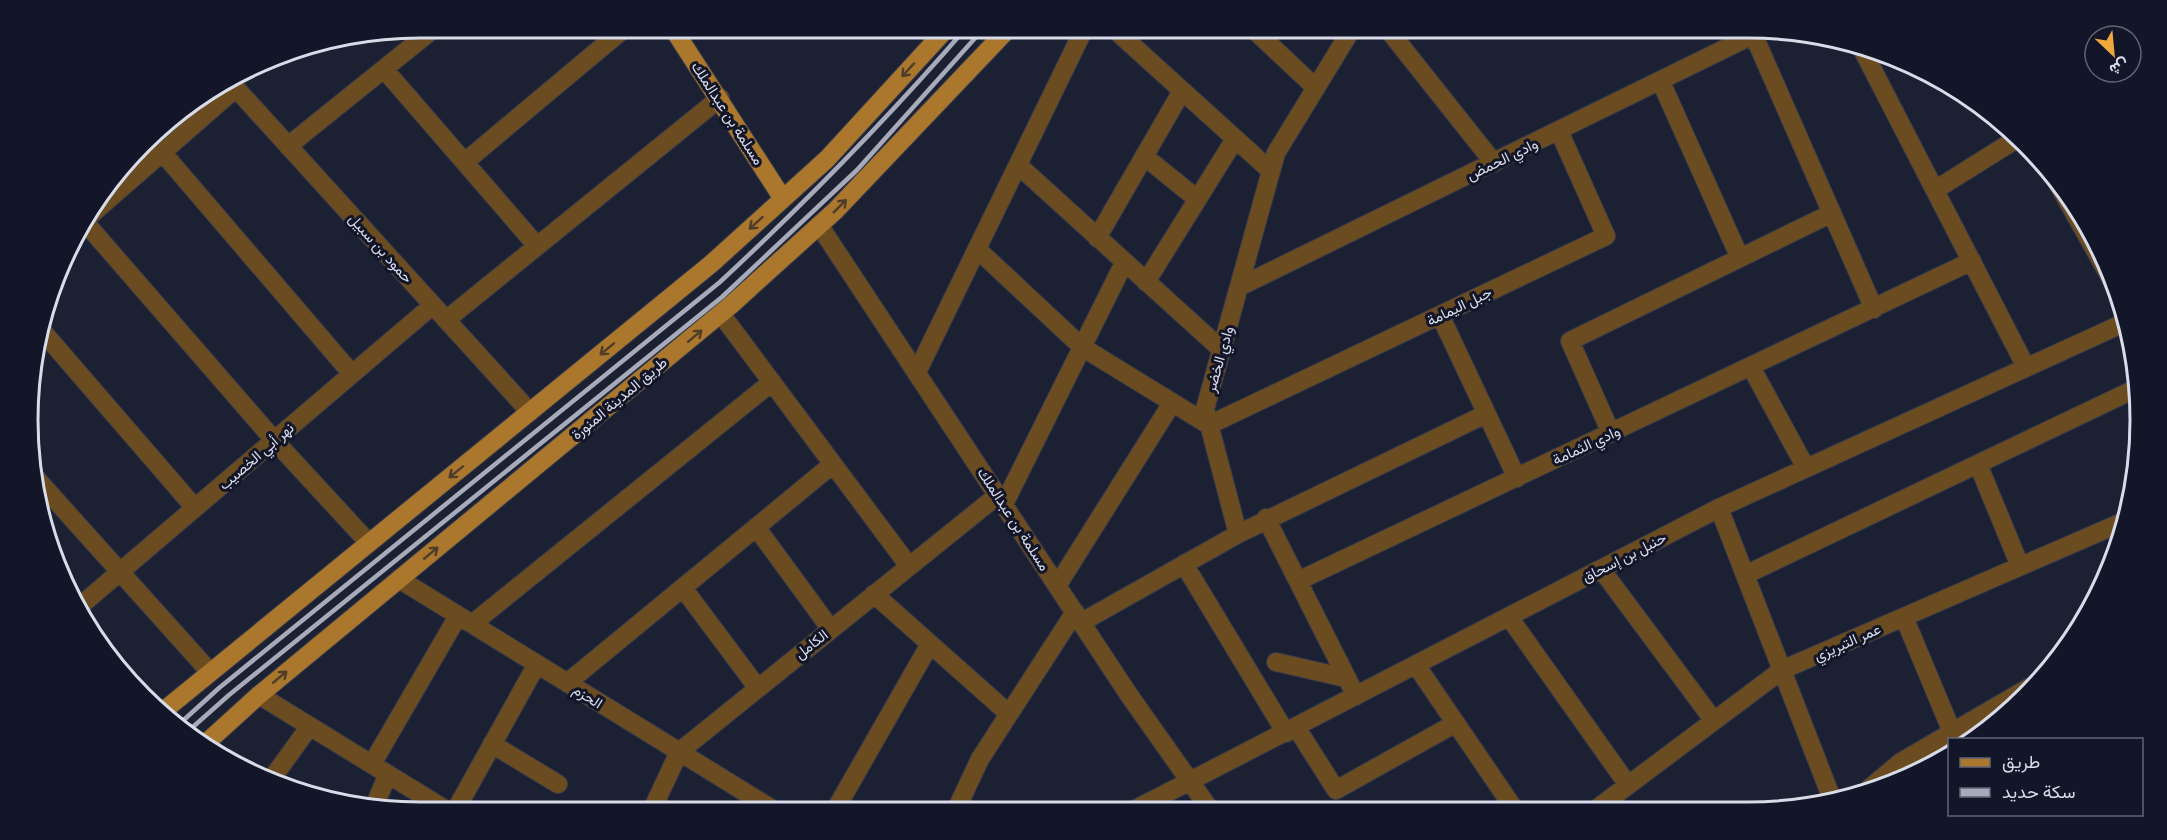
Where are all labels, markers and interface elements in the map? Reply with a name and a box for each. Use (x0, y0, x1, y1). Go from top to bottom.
north arrow (2083, 24, 2143, 84)
text: ش (2106, 52, 2133, 82)
street label: مسلمة بن عبدالملك (686, 57, 770, 169)
one-way arrow (901, 62, 915, 77)
street label: وادي الحمض (1462, 132, 1542, 188)
one-way arrow (832, 198, 847, 213)
street label: حمود بن سبيل (343, 208, 419, 288)
one-way arrow (749, 216, 764, 230)
street label: جبل اليمامة (1422, 280, 1496, 332)
street label: وادي الخضر (1198, 323, 1241, 396)
one-way arrow (687, 329, 703, 342)
one-way arrow (599, 342, 615, 355)
street label: طريق المدينة المنورة (566, 351, 672, 445)
street label: نهر أبي الخصيب (213, 417, 300, 497)
street label: وادي الثمامة (1548, 419, 1625, 473)
street label: مسلمة بن عبدالملك (972, 463, 1056, 575)
one-way arrow (449, 465, 464, 479)
street label: حنبل بن إسحاق (1578, 526, 1670, 588)
one-way arrow (423, 547, 439, 560)
street label: عمر التبريزي (1810, 617, 1885, 669)
street label: الكامل (789, 623, 833, 665)
one-way arrow (272, 671, 288, 684)
street label: الحزم (569, 678, 607, 714)
legend (1948, 738, 2143, 816)
text: طريق (2002, 748, 2040, 775)
text: سكة حديد (2002, 778, 2076, 805)

